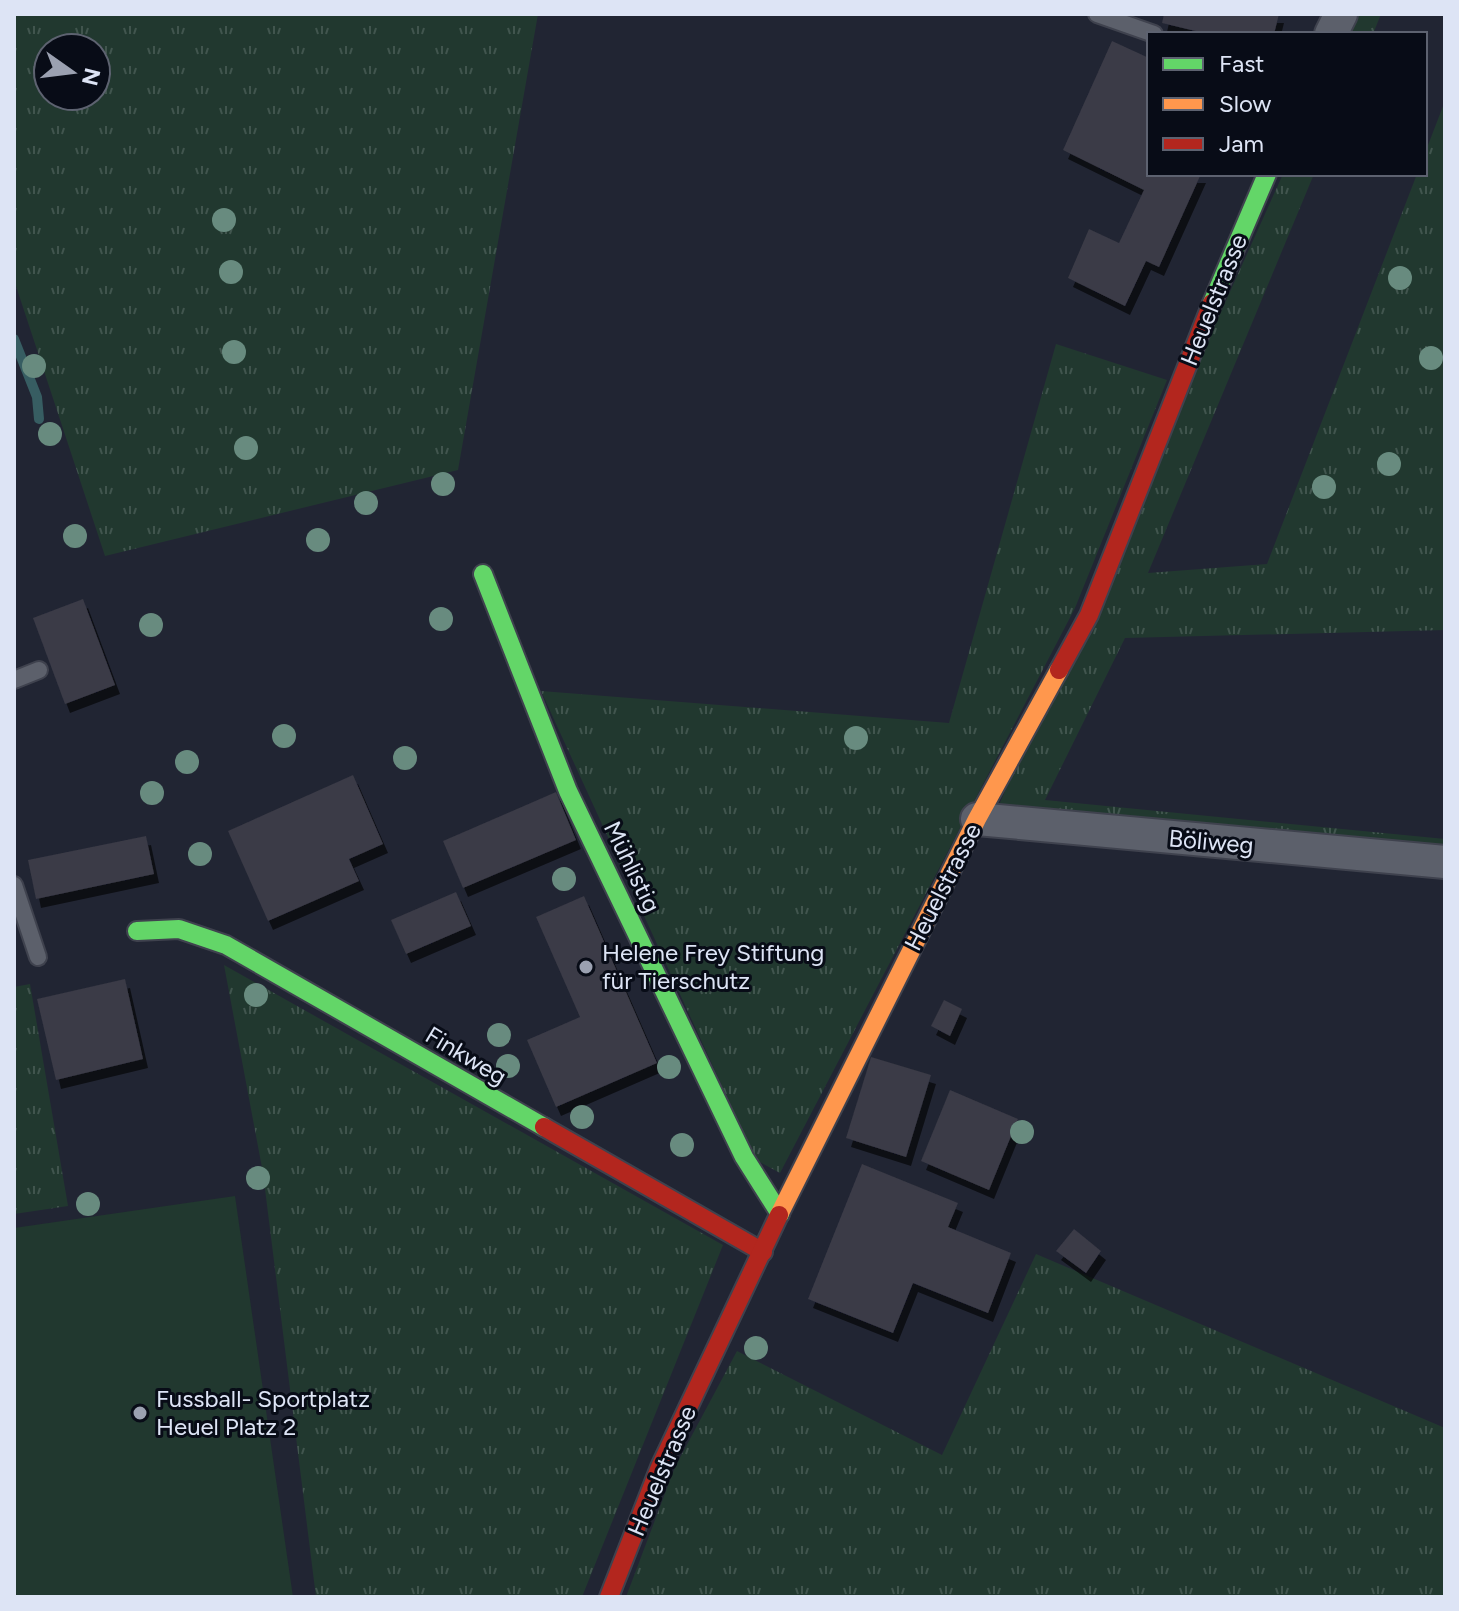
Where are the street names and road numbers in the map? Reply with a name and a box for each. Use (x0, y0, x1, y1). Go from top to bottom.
street label: Heuelstrasse (1174, 230, 1253, 370)
street label: Mühlistig (598, 816, 667, 917)
street label: Heuelstrasse (898, 818, 987, 955)
street label: Böliweg (1167, 823, 1255, 860)
street label: Finkweg (420, 1020, 512, 1091)
street label: Heuelstrasse (621, 1401, 702, 1540)

